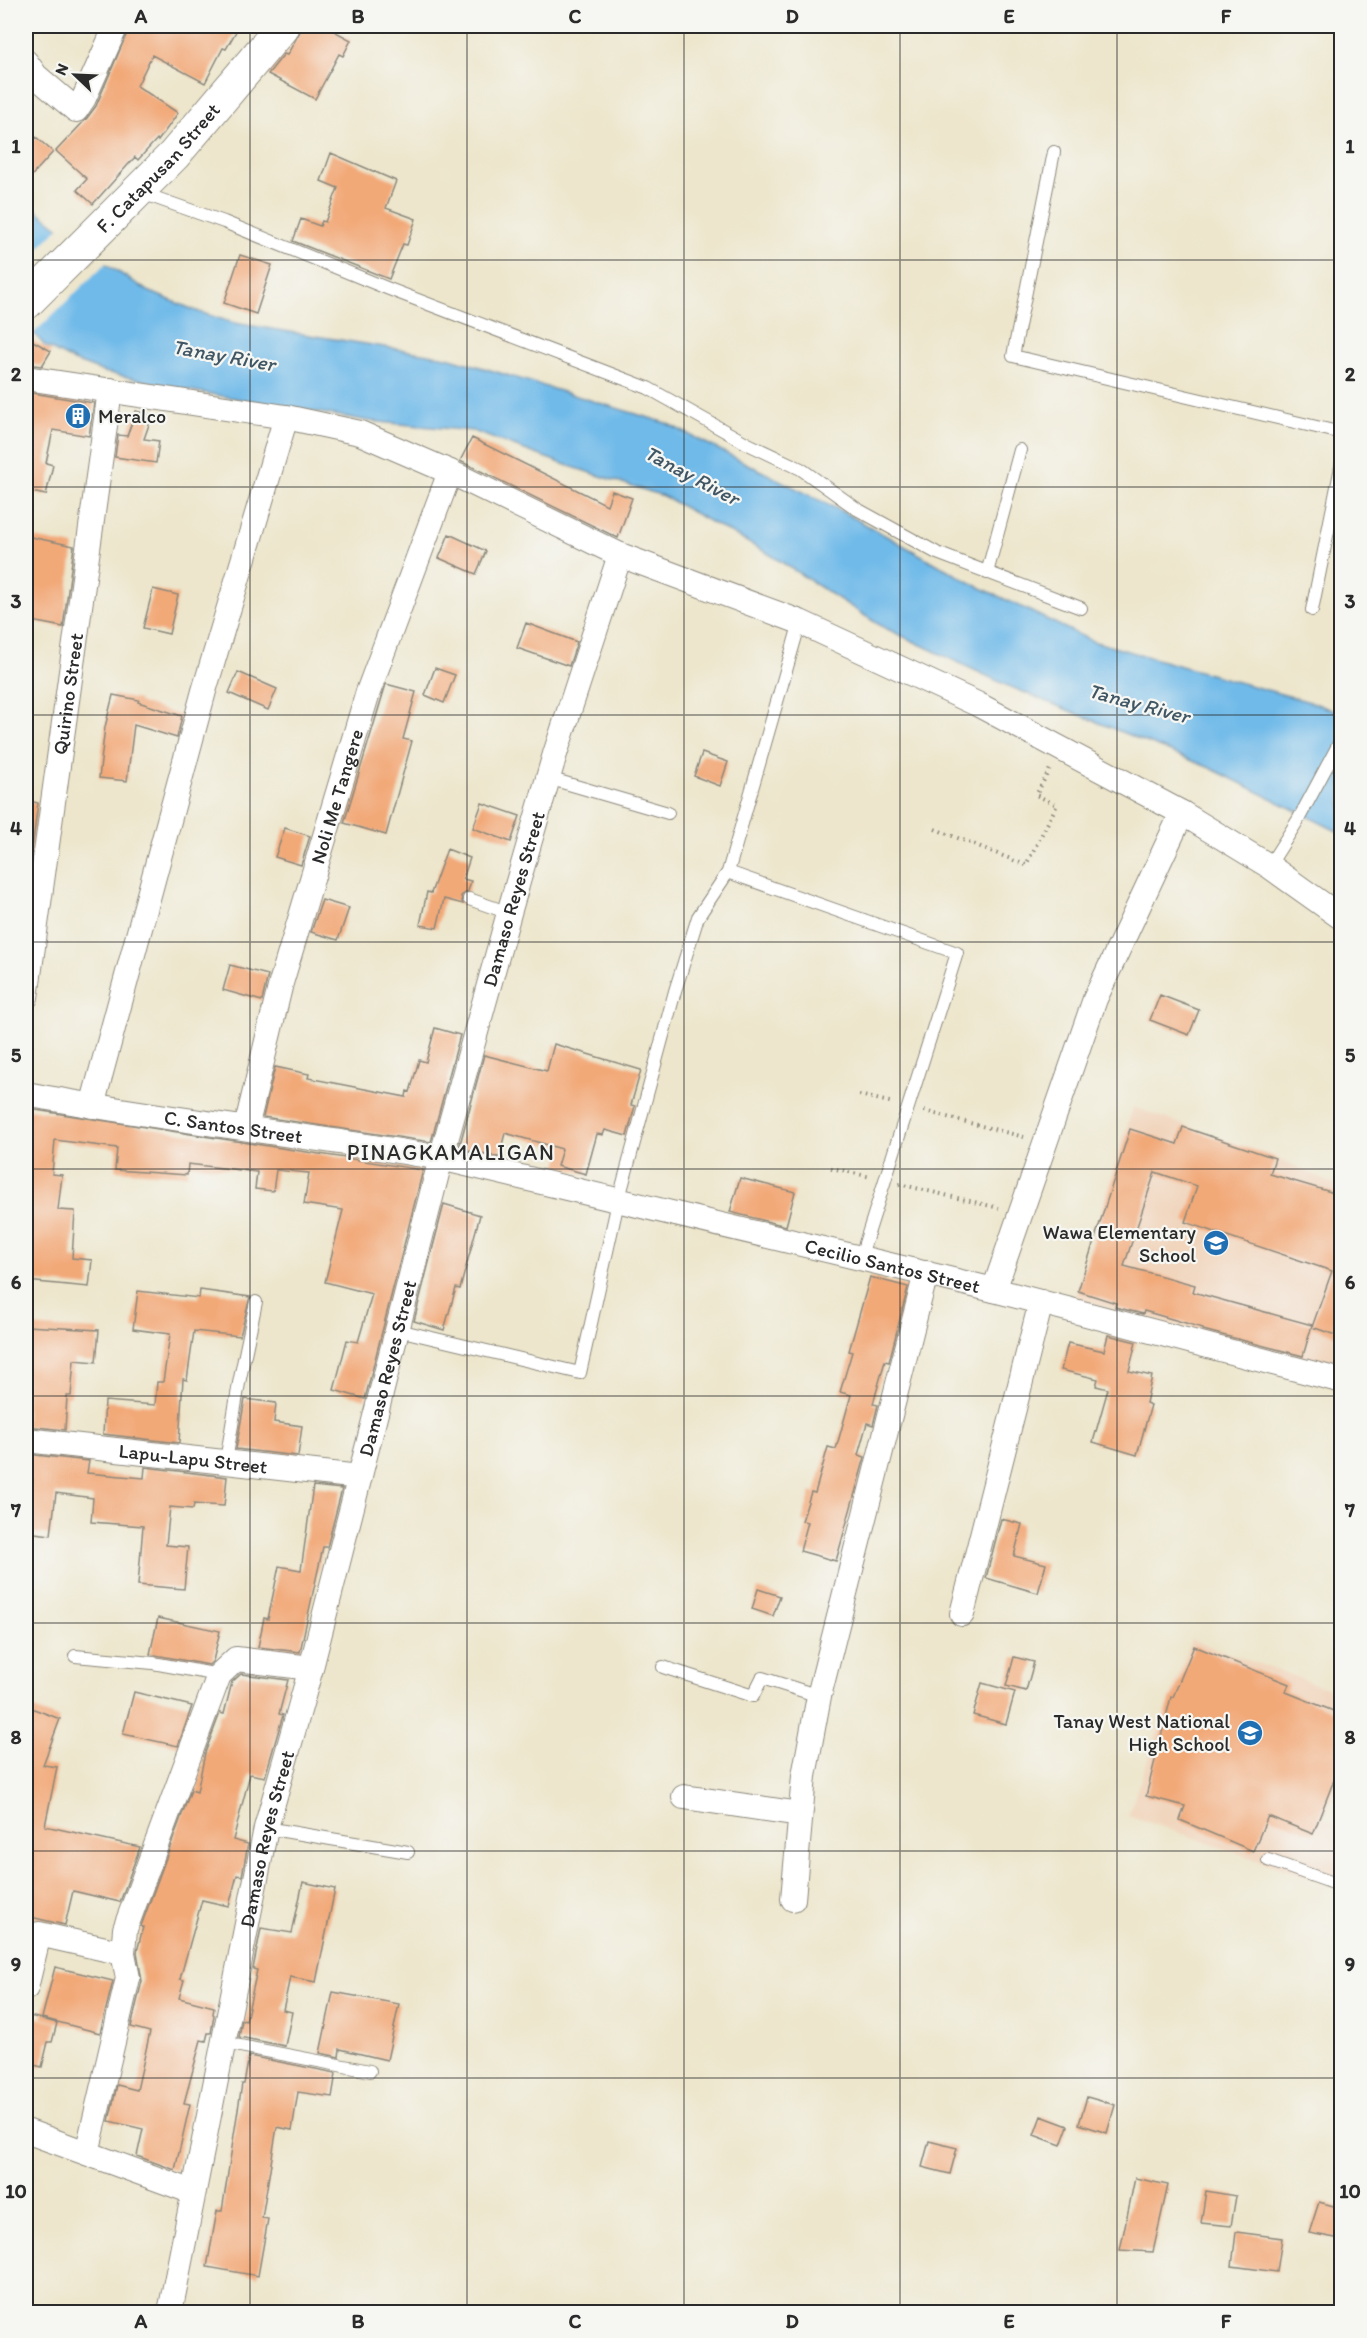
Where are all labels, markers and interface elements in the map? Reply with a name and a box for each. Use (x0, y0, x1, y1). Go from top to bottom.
text: A (134, 4, 148, 28)
text: B (352, 4, 365, 28)
text: C (569, 4, 582, 28)
text: D (785, 4, 799, 28)
text: E (1003, 4, 1015, 28)
text: F (1221, 4, 1232, 28)
north arrow (45, 45, 105, 105)
text: N (51, 61, 73, 78)
street label: F. Catapusan Street (91, 98, 225, 238)
text: 1 (11, 134, 21, 158)
text: 1 (1345, 134, 1355, 158)
water label: Tanay River (171, 334, 280, 377)
text: 2 (11, 362, 22, 386)
text: 2 (1345, 362, 1356, 386)
building icon: Meralco (63, 401, 93, 431)
place label: Meralco (98, 404, 166, 428)
water label: Tanay River (640, 440, 746, 512)
text: 3 (11, 589, 22, 613)
text: 3 (1345, 589, 1356, 613)
street label: Quirino Street (48, 631, 88, 756)
water label: Tanay River (1086, 677, 1195, 729)
street label: Noli Me Tangere (305, 726, 368, 867)
street label: Damaso Reyes Street (477, 808, 550, 989)
text: 4 (10, 816, 22, 840)
text: 4 (1344, 816, 1356, 840)
text: 5 (11, 1043, 22, 1067)
text: 5 (1345, 1043, 1356, 1067)
street label: C. Santos Street (163, 1105, 304, 1148)
district label: PINAGKAMALIGAN (347, 1139, 555, 1166)
place label: Wawa Elementary School (1043, 1220, 1197, 1267)
school or university icon: Wawa Elementary School (1201, 1228, 1231, 1258)
street label: Cecilio Santos Street (802, 1233, 983, 1298)
text: 6 (11, 1270, 22, 1294)
text: 6 (1345, 1270, 1356, 1294)
street label: Damaso Reyes Street (353, 1277, 421, 1459)
street label: Lapu-Lapu Street (117, 1438, 269, 1479)
text: 7 (10, 1498, 21, 1522)
text: 7 (1344, 1498, 1355, 1522)
place label: Tanay West National High School (1053, 1709, 1230, 1756)
school or university icon: Tanay West National High School (1235, 1718, 1265, 1748)
text: 8 (11, 1725, 22, 1749)
text: 8 (1345, 1725, 1356, 1749)
street label: Damaso Reyes Street (235, 1748, 299, 1929)
text: 9 (11, 1952, 21, 1976)
text: 9 (1345, 1952, 1355, 1976)
text: 10 (5, 2179, 27, 2203)
text: 10 (1339, 2179, 1361, 2203)
text: A (134, 2309, 148, 2333)
text: B (352, 2309, 365, 2333)
text: C (569, 2309, 582, 2333)
text: D (785, 2309, 799, 2333)
text: E (1003, 2309, 1015, 2333)
text: F (1221, 2309, 1232, 2333)

